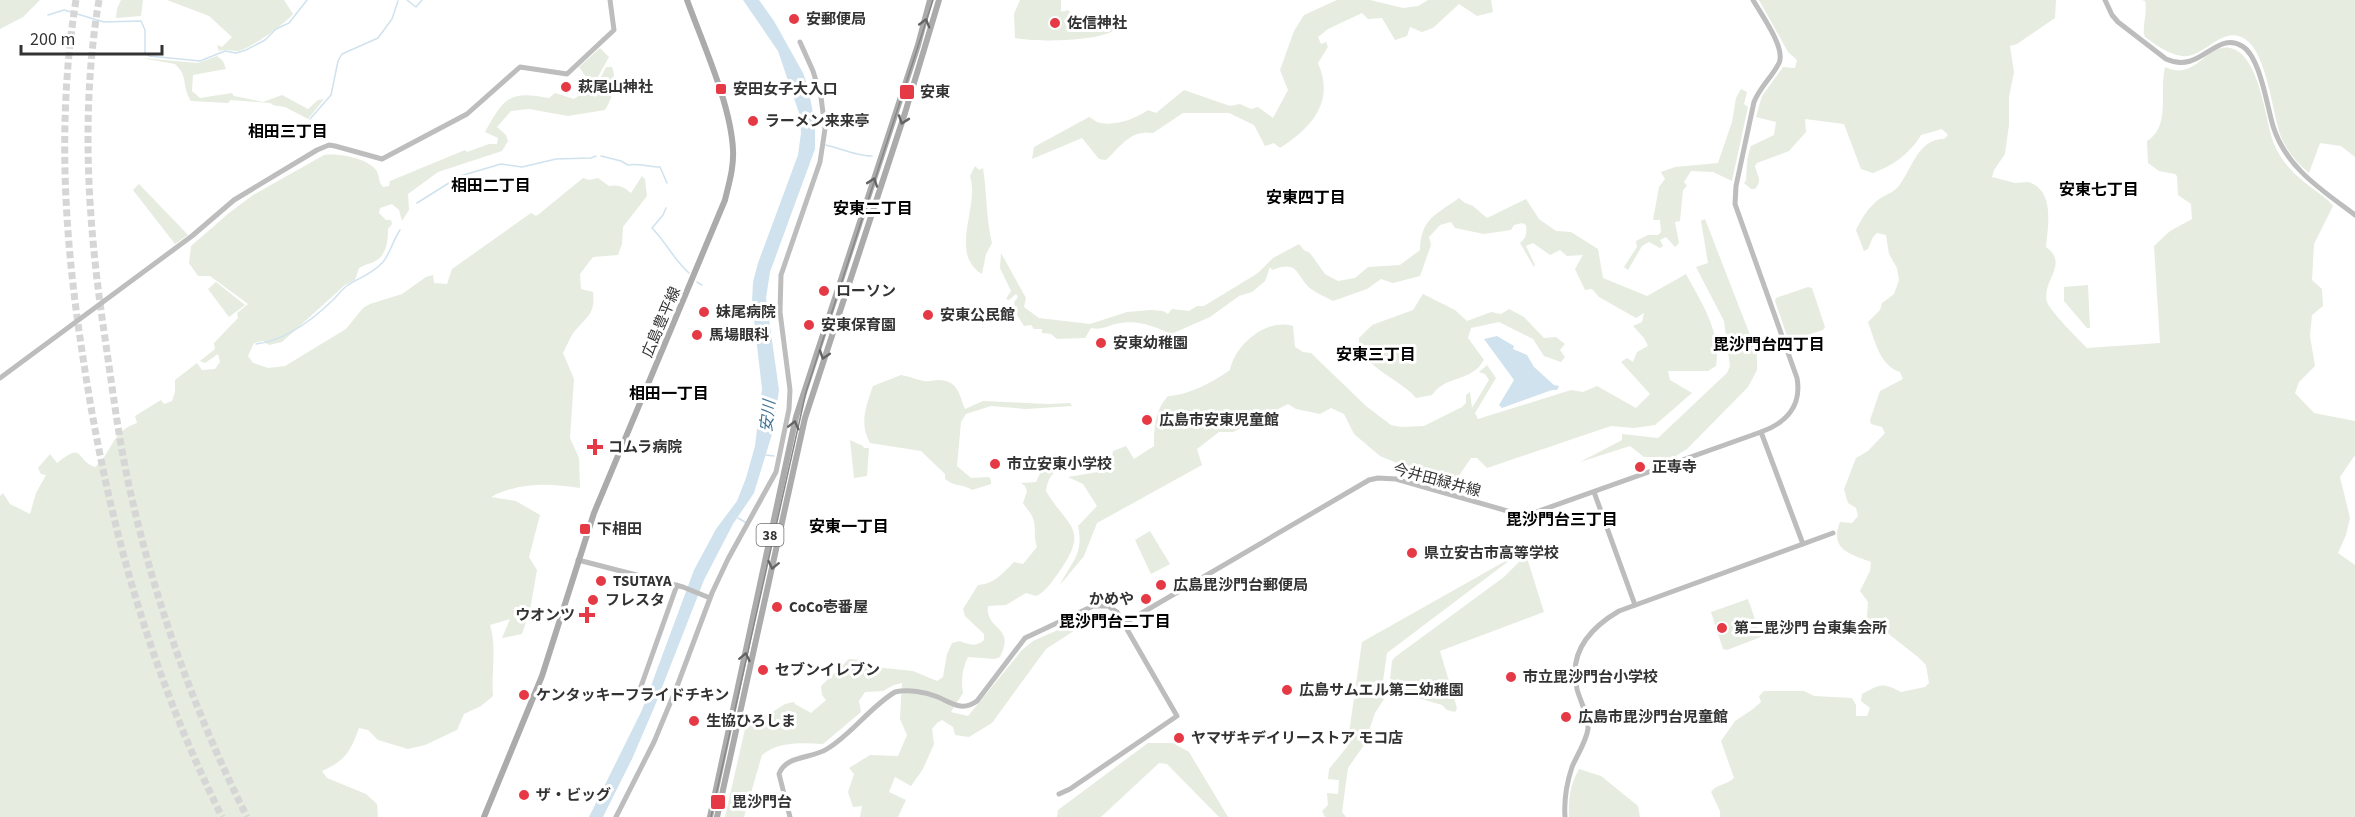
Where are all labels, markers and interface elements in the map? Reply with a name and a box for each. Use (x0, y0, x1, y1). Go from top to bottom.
place label: 安郵便局 (806, 9, 866, 30)
marker: 安郵便局 (787, 12, 801, 26)
place label: 佐信神社 (1067, 13, 1127, 34)
marker: 佐信神社 (1048, 16, 1062, 30)
scale bar (21, 18, 162, 56)
one-way arrow (918, 18, 930, 29)
text: 200 m (30, 27, 75, 52)
place label: 萩尾山神社 (578, 77, 653, 98)
place label: 安田女子大入口 (733, 79, 838, 100)
marker: 萩尾山神社 (559, 80, 573, 94)
marker: 安田女子大入口 (714, 82, 728, 96)
place label: 安東 (920, 82, 950, 103)
marker: 安東 (898, 83, 916, 101)
place label: ラーメン来来亭 (765, 111, 869, 132)
marker: ラーメン来来亭 (746, 114, 760, 128)
one-way arrow (897, 114, 910, 125)
district label: 相田三丁目 (248, 121, 328, 143)
district label: 相田二丁目 (451, 175, 531, 197)
one-way arrow (866, 177, 879, 188)
district label: 安東七丁目 (2059, 179, 2139, 201)
district label: 安東四丁目 (1266, 187, 1346, 209)
district label: 安東二丁目 (833, 198, 913, 220)
place label: ローソン (836, 281, 896, 302)
street label: 広島豊平線 (637, 284, 686, 361)
marker: ローソン (817, 284, 831, 298)
place label: 妹尾病院 (716, 302, 776, 323)
marker: 妹尾病院 (697, 305, 711, 319)
place label: 安東公民館 (940, 305, 1015, 326)
marker: 安東公民館 (921, 308, 935, 322)
place label: 安東保育園 (821, 315, 896, 336)
marker: 安東保育園 (802, 318, 816, 332)
place label: 馬場眼科 (709, 325, 769, 346)
marker: 馬場眼科 (690, 328, 704, 342)
place label: 安東幼稚園 (1113, 333, 1188, 354)
district label: 毘沙門台四丁目 (1713, 334, 1825, 356)
marker: 安東幼稚園 (1094, 336, 1108, 350)
district label: 安東三丁目 (1336, 344, 1416, 366)
one-way arrow (819, 349, 831, 360)
district label: 相田一丁目 (629, 383, 709, 405)
water label: 安川 (755, 397, 781, 433)
place label: 広島市安東児童館 (1159, 410, 1279, 431)
marker: 広島市安東児童館 (1140, 413, 1154, 427)
one-way arrow (787, 421, 800, 431)
place label: コムラ病院 (608, 437, 682, 458)
marker: コムラ病院 (586, 438, 604, 456)
place label: 市立安東小学校 (1007, 454, 1112, 475)
marker: 市立安東小学校 (988, 457, 1002, 471)
place label: 正専寺 (1652, 457, 1697, 478)
street label: 今井田緑井線 (1391, 459, 1483, 502)
marker: 正専寺 (1633, 460, 1647, 474)
district label: 毘沙門台三丁目 (1506, 509, 1618, 531)
district label: 安東一丁目 (809, 516, 889, 538)
place label: 下相田 (597, 519, 642, 540)
marker: 下相田 (578, 522, 592, 536)
road number: 38 (756, 524, 784, 546)
place label: 県立安古市高等学校 (1424, 543, 1559, 564)
marker: 県立安古市高等学校 (1405, 546, 1419, 560)
one-way arrow (767, 560, 780, 570)
place label: TSUTAYA (613, 571, 672, 592)
marker: TSUTAYA (594, 574, 608, 588)
place label: 広島毘沙門台郵便局 (1173, 575, 1308, 596)
marker: 広島毘沙門台郵便局 (1154, 578, 1168, 592)
place label: かめや (1089, 589, 1134, 610)
place label: フレスタ (605, 590, 665, 611)
marker: かめや (1139, 592, 1153, 606)
marker: フレスタ (586, 593, 600, 607)
place label: CoCo壱番屋 (789, 597, 868, 618)
marker: CoCo壱番屋 (770, 600, 784, 614)
place label: ウオンツ (515, 605, 575, 626)
marker: ウオンツ (580, 608, 594, 622)
district label: 毘沙門台二丁目 (1059, 611, 1171, 633)
place label: 第二毘沙門 台東集会所 (1734, 618, 1887, 639)
marker: 第二毘沙門 台東集会所 (1715, 621, 1729, 635)
one-way arrow (737, 652, 750, 662)
place label: セブンイレブン (775, 660, 880, 681)
marker: セブンイレブン (756, 663, 770, 677)
place label: 市立毘沙門台小学校 (1523, 667, 1658, 688)
marker: 市立毘沙門台小学校 (1504, 670, 1518, 684)
place label: 広島サムエル第二幼稚園 (1299, 680, 1464, 701)
marker: 広島サムエル第二幼稚園 (1280, 683, 1294, 697)
place label: ケンタッキーフライドチキン (536, 685, 729, 706)
marker: ケンタッキーフライドチキン (517, 688, 531, 702)
place label: 広島市毘沙門台児童館 (1578, 707, 1728, 728)
marker: 広島市毘沙門台児童館 (1559, 710, 1573, 724)
place label: 生協ひろしま (706, 711, 796, 732)
marker: 生協ひろしま (687, 714, 701, 728)
place label: ヤマザキデイリーストア モコ店 (1191, 728, 1403, 749)
marker: ヤマザキデイリーストア モコ店 (1172, 731, 1186, 745)
place label: ザ・ビッグ (536, 785, 611, 806)
marker: ザ・ビッグ (517, 788, 531, 802)
place label: 毘沙門台 (732, 792, 792, 813)
marker: 毘沙門台 (709, 793, 727, 811)

